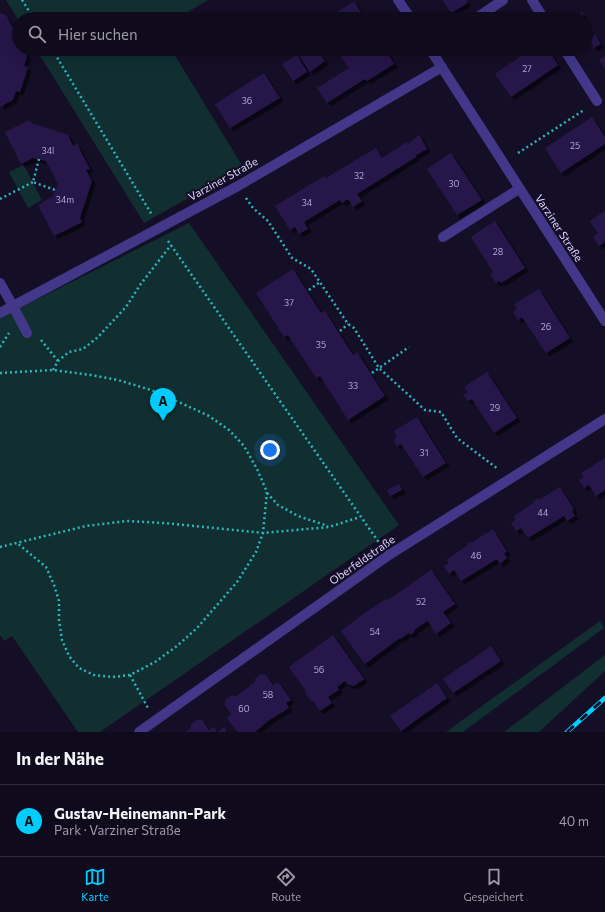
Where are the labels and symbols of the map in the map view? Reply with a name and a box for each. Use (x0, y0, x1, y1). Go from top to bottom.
house number: 27 (522, 63, 532, 74)
house number: 36 (242, 95, 252, 106)
house number: 25 (570, 140, 580, 151)
house number: 34l (42, 145, 54, 156)
street label: Varziner Straße (186, 154, 260, 203)
house number: 32 (354, 170, 364, 181)
house number: 30 (448, 178, 460, 189)
street label: Varziner Straße (533, 192, 586, 264)
house number: 34m (56, 194, 74, 205)
house number: 34 (302, 197, 313, 208)
house number: 28 (493, 246, 503, 257)
house number: 37 (284, 297, 294, 308)
house number: 26 (541, 321, 551, 332)
house number: 35 (316, 339, 326, 350)
house number: 33 (348, 380, 358, 391)
pin: A (150, 388, 176, 421)
house number: 29 (490, 402, 500, 413)
your location (260, 440, 280, 460)
house number: 31 (420, 447, 428, 458)
house number: 44 (538, 507, 549, 518)
street label: Oberfeldstraße (327, 532, 397, 587)
house number: 46 (471, 550, 481, 561)
house number: 52 (416, 596, 426, 607)
house number: 54 (370, 626, 381, 637)
house number: 56 (314, 664, 324, 675)
house number: 58 (263, 689, 273, 700)
house number: 60 (238, 703, 250, 714)

